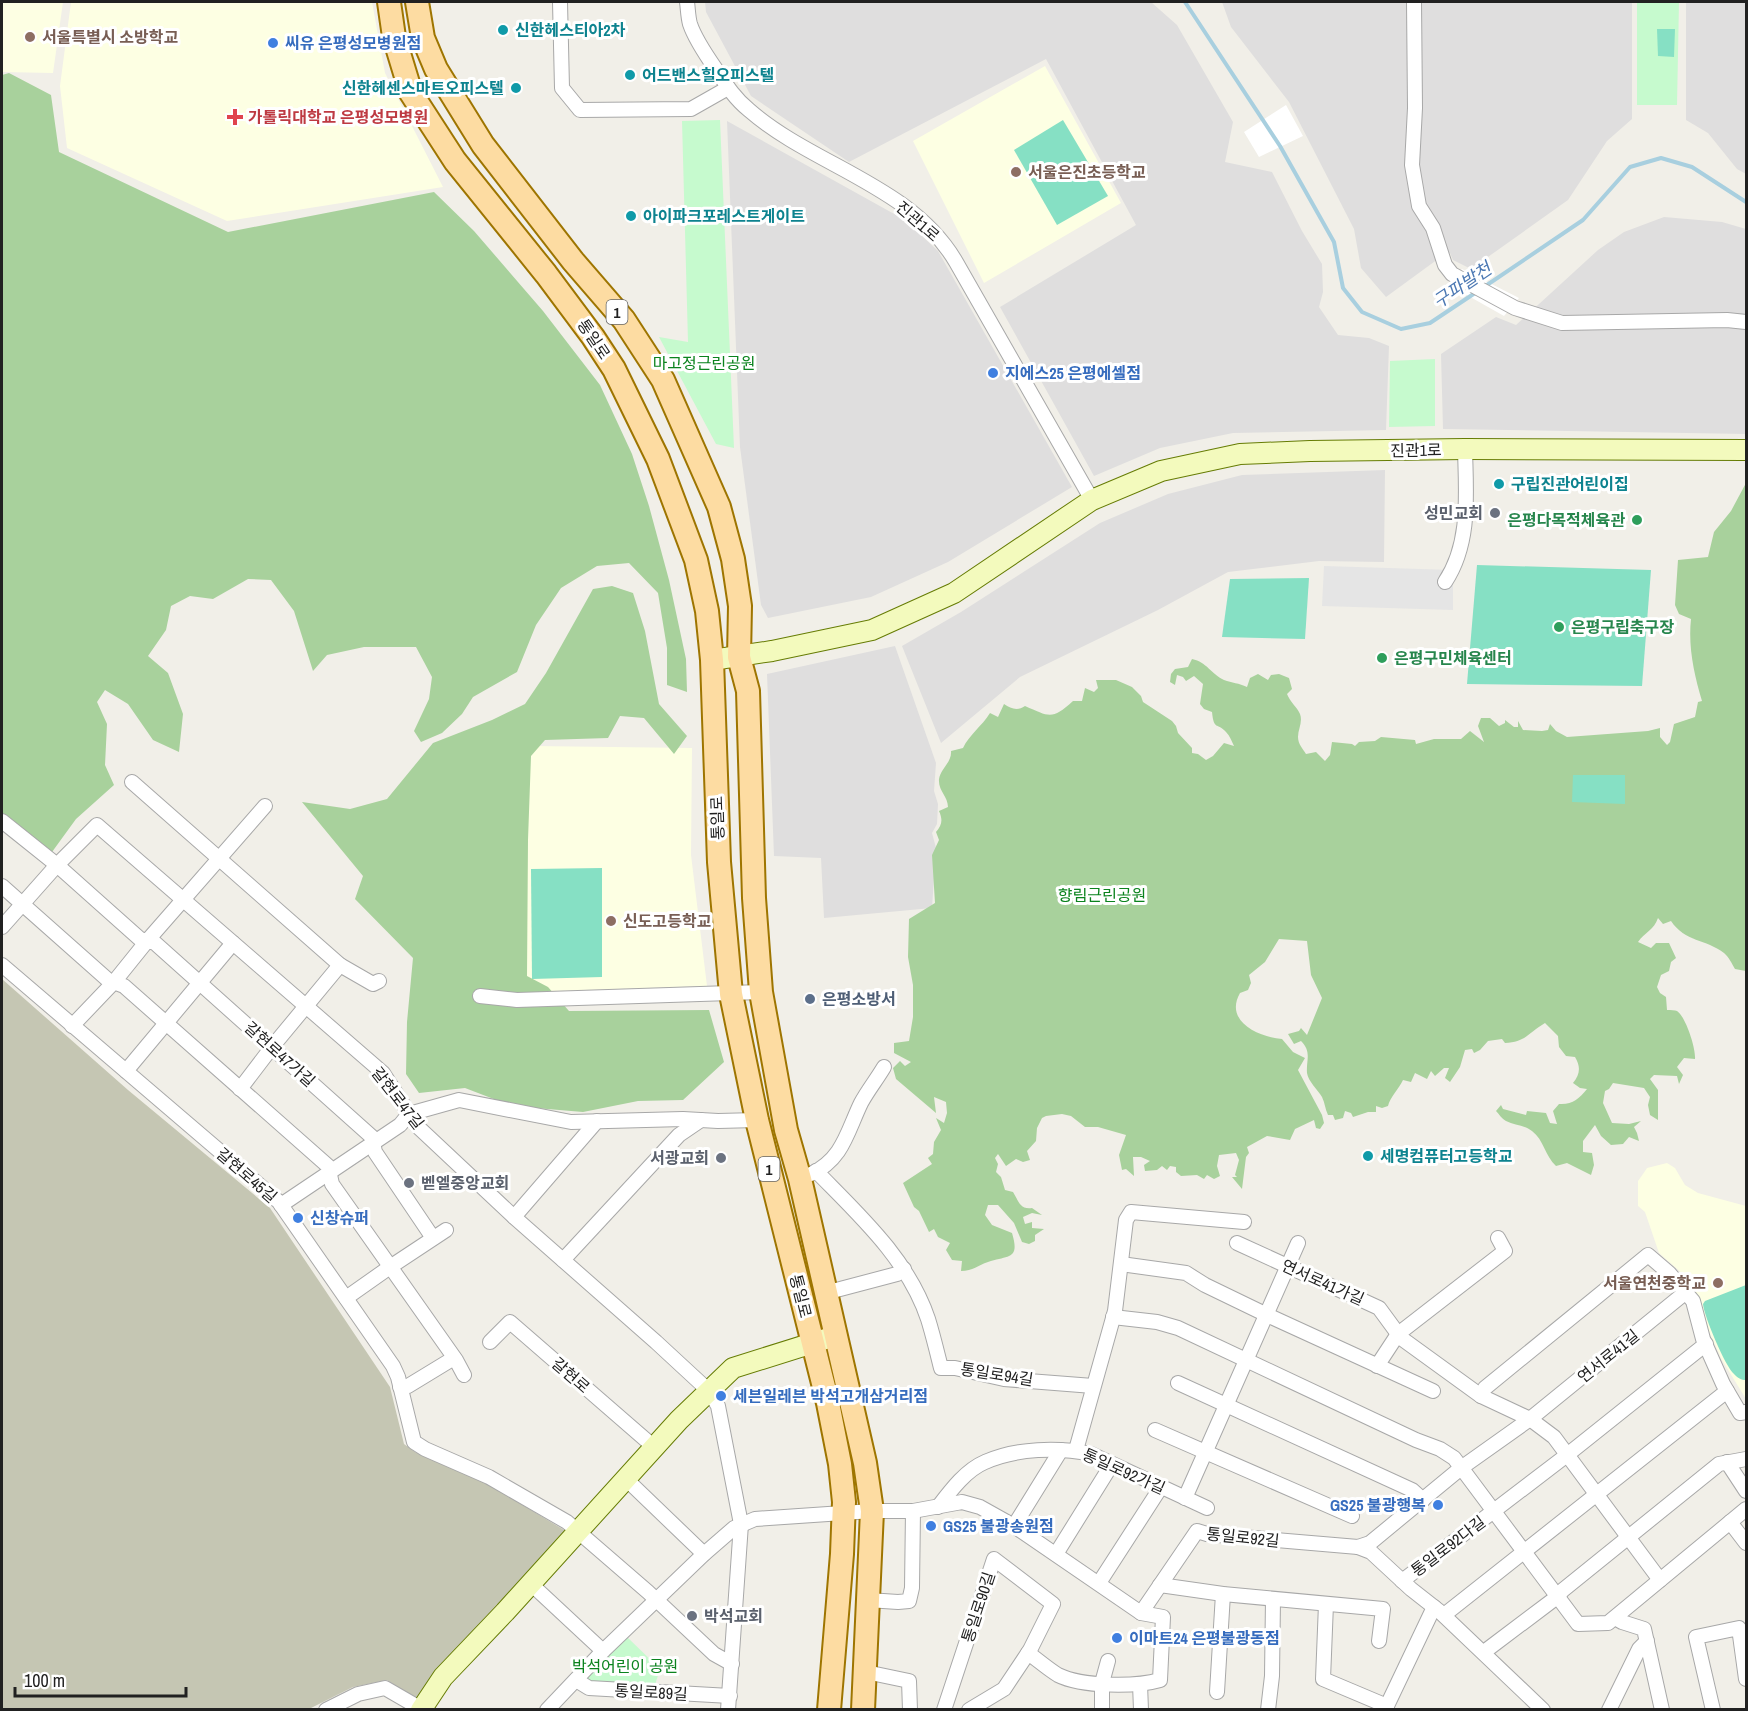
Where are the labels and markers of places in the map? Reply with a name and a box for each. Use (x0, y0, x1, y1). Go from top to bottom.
place label: 신한헤스티아2차 (515, 19, 626, 41)
marker: 신한헤스티아2차 (496, 23, 510, 37)
place label: 서울특별시 소방학교 (42, 26, 178, 48)
marker: 서울특별시 소방학교 (23, 30, 37, 44)
place label: 씨유 은평성모병원점 (285, 32, 421, 54)
marker: 씨유 은평성모병원점 (266, 36, 280, 50)
place label: 어드밴스힐오피스텔 (642, 64, 774, 86)
marker: 어드밴스힐오피스텔 (623, 68, 637, 82)
place label: 신한헤센스마트오피스텔 (342, 77, 504, 99)
marker: 신한헤센스마트오피스텔 (509, 81, 523, 95)
place label: 가톨릭대학교 은평성모병원 (248, 106, 428, 128)
marker: 가톨릭대학교 은평성모병원 (226, 108, 244, 126)
place label: 서울은진초등학교 (1028, 161, 1146, 183)
marker: 서울은진초등학교 (1009, 165, 1023, 179)
place label: 아이파크포레스트게이트 (643, 205, 805, 227)
marker: 아이파크포레스트게이트 (624, 209, 638, 223)
place label: 지에스25 은평에셀점 (1005, 362, 1141, 384)
marker: 지에스25 은평에셀점 (986, 366, 1000, 380)
place label: 구립진관어린이집 (1511, 473, 1629, 495)
marker: 구립진관어린이집 (1492, 477, 1506, 491)
place label: 성민교회 (1424, 502, 1483, 524)
marker: 성민교회 (1488, 506, 1502, 520)
place label: 은평다목적체육관 (1507, 509, 1625, 531)
marker: 은평다목적체육관 (1630, 513, 1644, 527)
place label: 은평구립축구장 (1571, 616, 1674, 638)
marker: 은평구립축구장 (1552, 620, 1566, 634)
place label: 은평구민체육센터 (1394, 647, 1512, 669)
marker: 은평구민체육센터 (1375, 651, 1389, 665)
place label: 신도고등학교 (623, 910, 712, 932)
marker: 신도고등학교 (604, 914, 618, 928)
place label: 은평소방서 (822, 988, 896, 1010)
marker: 은평소방서 (803, 992, 817, 1006)
place label: 세명컴퓨터고등학교 (1380, 1145, 1513, 1167)
place label: 서광교회 (650, 1147, 709, 1169)
marker: 세명컴퓨터고등학교 (1361, 1149, 1375, 1163)
marker: 서광교회 (714, 1151, 728, 1165)
place label: 벧엘중앙교회 (421, 1172, 509, 1194)
marker: 벧엘중앙교회 (402, 1176, 416, 1190)
place label: 신창슈퍼 (310, 1207, 369, 1229)
marker: 신창슈퍼 (291, 1211, 305, 1225)
place label: 서울연천중학교 (1603, 1272, 1706, 1294)
marker: 서울연천중학교 (1711, 1276, 1725, 1290)
place label: 세븐일레븐 박석고개삼거리점 (733, 1385, 928, 1407)
marker: 세븐일레븐 박석고개삼거리점 (714, 1389, 728, 1403)
place label: GS25 불광행복 (1330, 1494, 1426, 1516)
marker: GS25 불광행복 (1431, 1498, 1445, 1512)
place label: GS25 불광송원점 (943, 1515, 1054, 1537)
marker: GS25 불광송원점 (924, 1519, 938, 1533)
place label: 박석교회 (704, 1605, 763, 1627)
marker: 박석교회 (685, 1609, 699, 1623)
place label: 이마트24 은평불광동점 (1129, 1627, 1280, 1649)
marker: 이마트24 은평불광동점 (1110, 1631, 1124, 1645)

